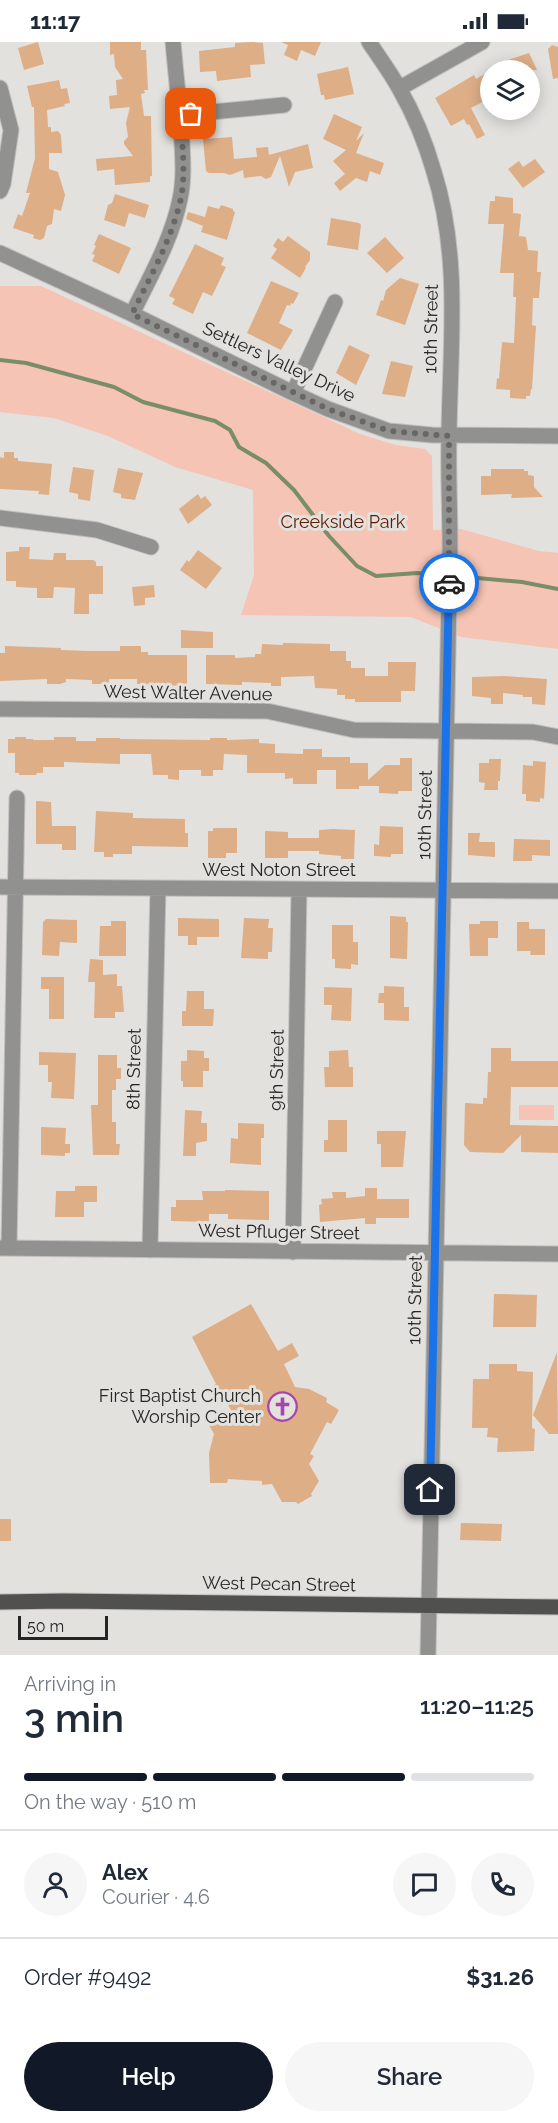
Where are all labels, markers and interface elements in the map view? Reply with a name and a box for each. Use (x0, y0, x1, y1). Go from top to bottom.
text: 11:17 (30, 8, 80, 34)
map controls (480, 60, 540, 120)
button: layers (480, 60, 540, 120)
pin (165, 88, 216, 139)
icon: bag (174, 97, 207, 130)
street label: 10th Street (419, 284, 442, 374)
street label: Settlers Valley Drive (200, 317, 359, 406)
park label: Creekside Park (281, 511, 406, 532)
courier (419, 553, 479, 613)
icon: car (433, 567, 466, 600)
street label: West Walter Avenue (103, 681, 273, 704)
street label: 10th Street (413, 770, 436, 860)
street label: West Noton Street (202, 859, 356, 880)
street label: 8th Street (122, 1028, 145, 1110)
street label: 9th Street (265, 1029, 288, 1111)
street label: West Pfluger Street (198, 1220, 360, 1243)
street label: 10th Street (403, 1255, 426, 1345)
place label: First Baptist Church Worship Center (99, 1385, 262, 1427)
church icon: First Baptist Church Worship Center (266, 1390, 298, 1422)
pin (404, 1464, 455, 1515)
icon: home (413, 1473, 446, 1506)
street label: West Pecan Street (202, 1572, 356, 1595)
scale bar (18, 1613, 108, 1640)
text: 50 m (27, 1617, 64, 1636)
text: Arriving in (24, 1672, 116, 1696)
text: 11:20–11:25 (420, 1693, 534, 1719)
text: 3 min (24, 1695, 124, 1741)
text: On the way · 510 m (24, 1790, 196, 1814)
button: person (24, 1853, 87, 1916)
button: chat (393, 1853, 456, 1916)
button: phone (471, 1853, 534, 1916)
text: Alex (102, 1859, 148, 1885)
text: Courier · 4.6 (102, 1885, 210, 1909)
text: Order #9492 (24, 1964, 152, 1990)
text: $31.26 (466, 1964, 534, 1990)
button: Help (24, 2042, 273, 2111)
button: Share (285, 2042, 534, 2111)

